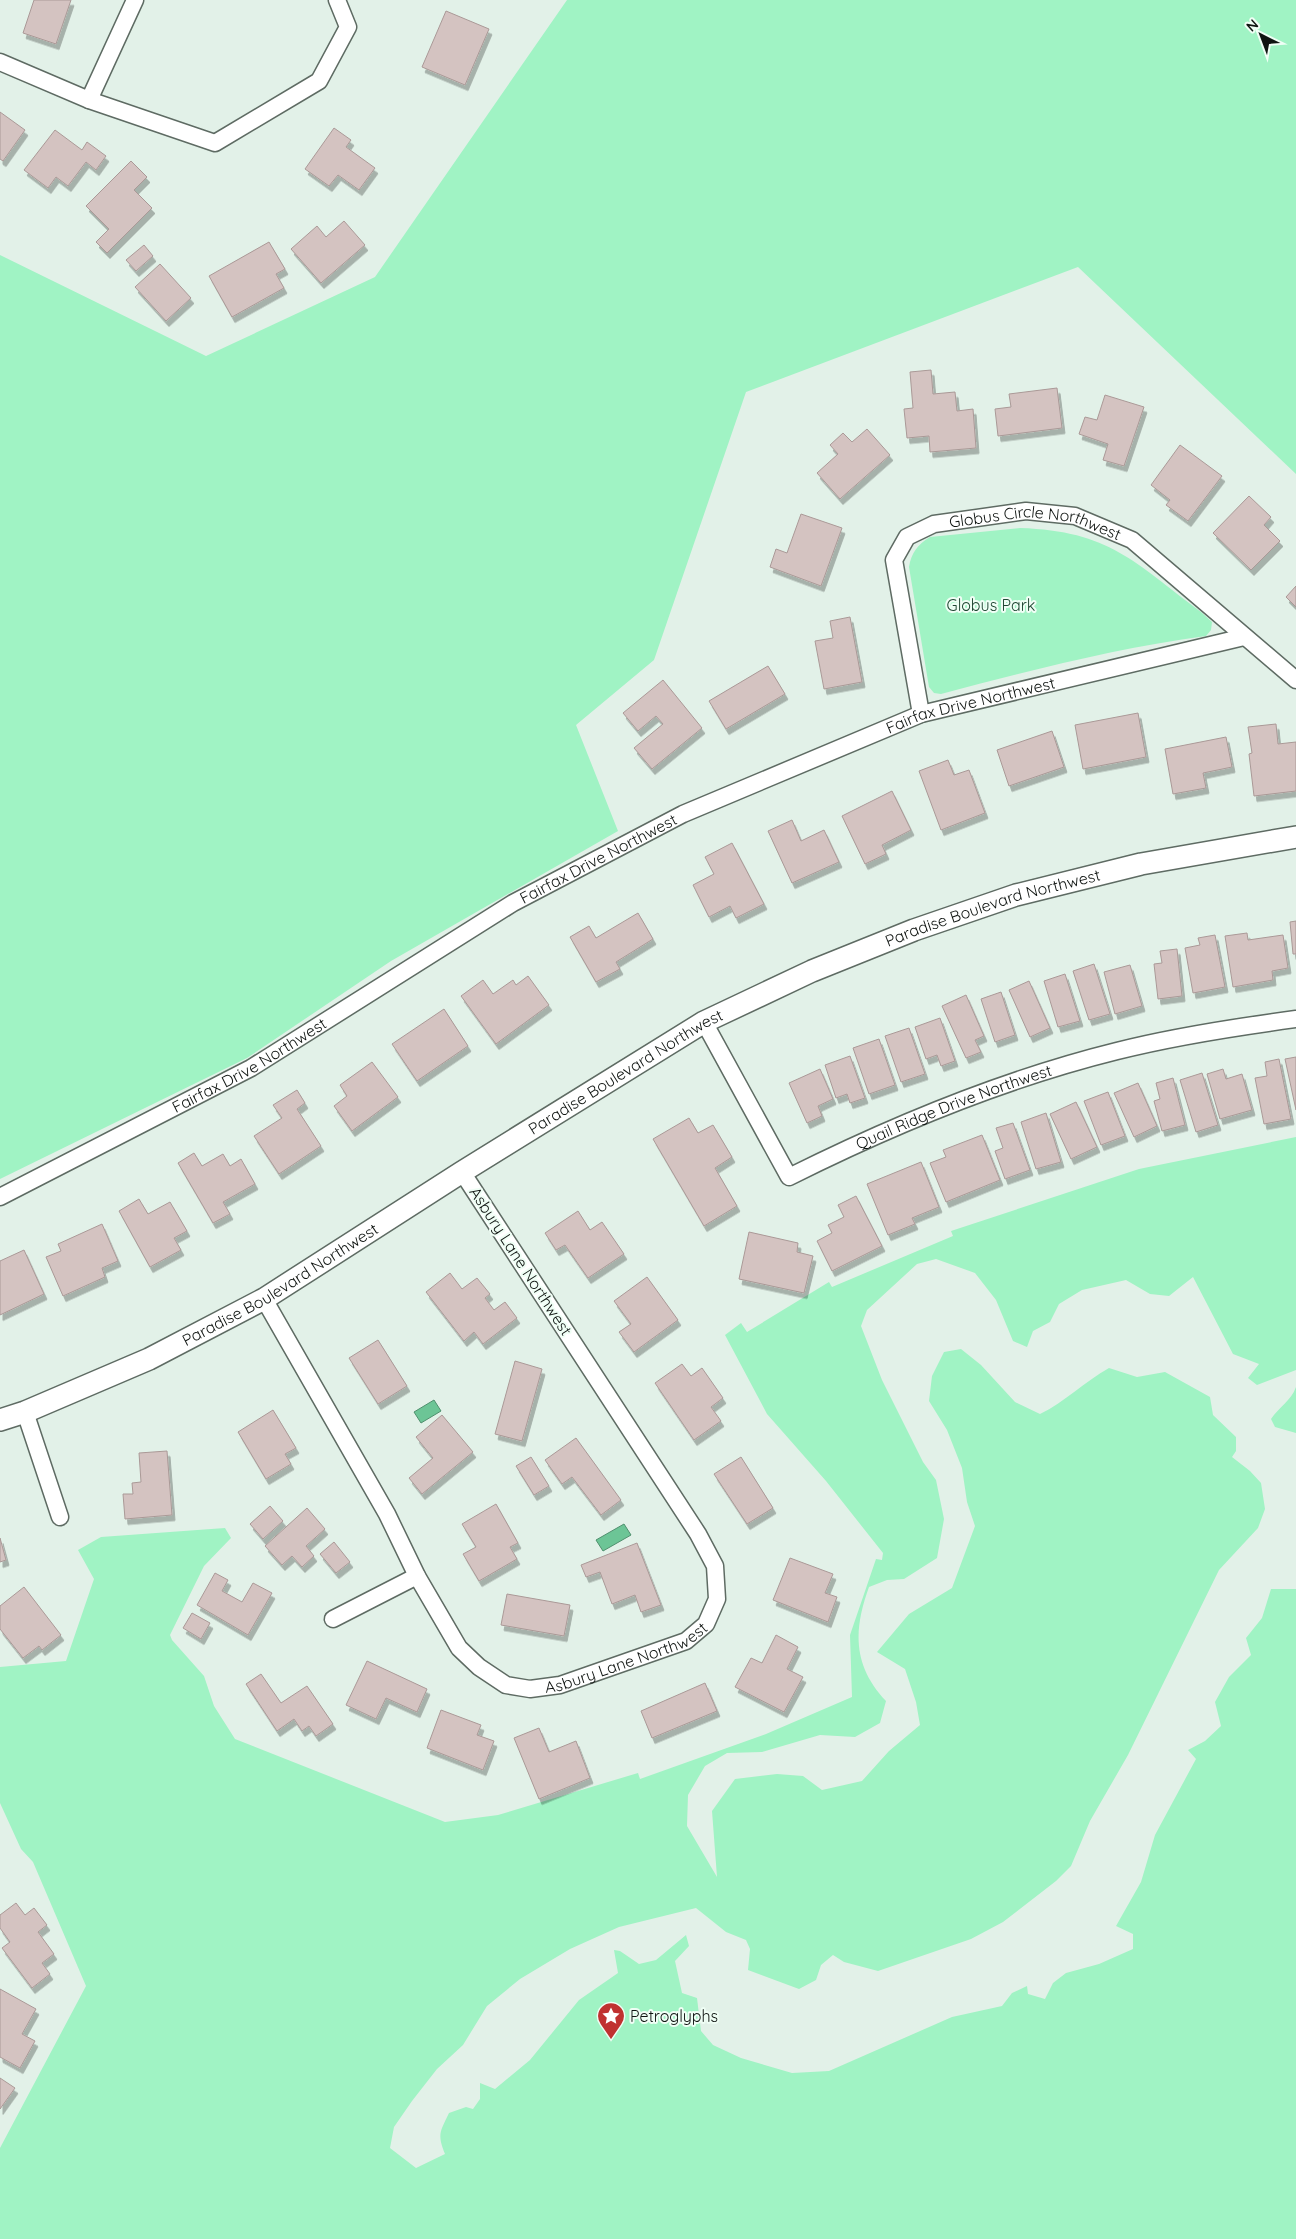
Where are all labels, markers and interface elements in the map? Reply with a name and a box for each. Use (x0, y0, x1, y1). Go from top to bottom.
north arrow (1236, 10, 1286, 60)
text: N (1242, 15, 1262, 35)
street label: Globus Circle Northwest (948, 501, 1124, 544)
park label: Globus Park (947, 595, 1035, 615)
street label: Fairfax Drive Northwest (883, 672, 1057, 738)
street label: Fairfax Drive Northwest (516, 809, 680, 908)
street label: Paradise Boulevard Northwest (882, 864, 1102, 951)
street label: Paradise Boulevard Northwest (524, 1005, 726, 1139)
street label: Fairfax Drive Northwest (169, 1013, 330, 1117)
street label: Quail Ridge Drive Northwest (852, 1060, 1054, 1154)
street label: Asbury Lane Northwest (465, 1183, 577, 1339)
street label: Paradise Boulevard Northwest (179, 1218, 382, 1350)
street label: Asbury Lane Northwest (544, 1617, 711, 1697)
place icon: Petroglyphs (596, 2001, 626, 2040)
place label: Petroglyphs (630, 2006, 718, 2026)

